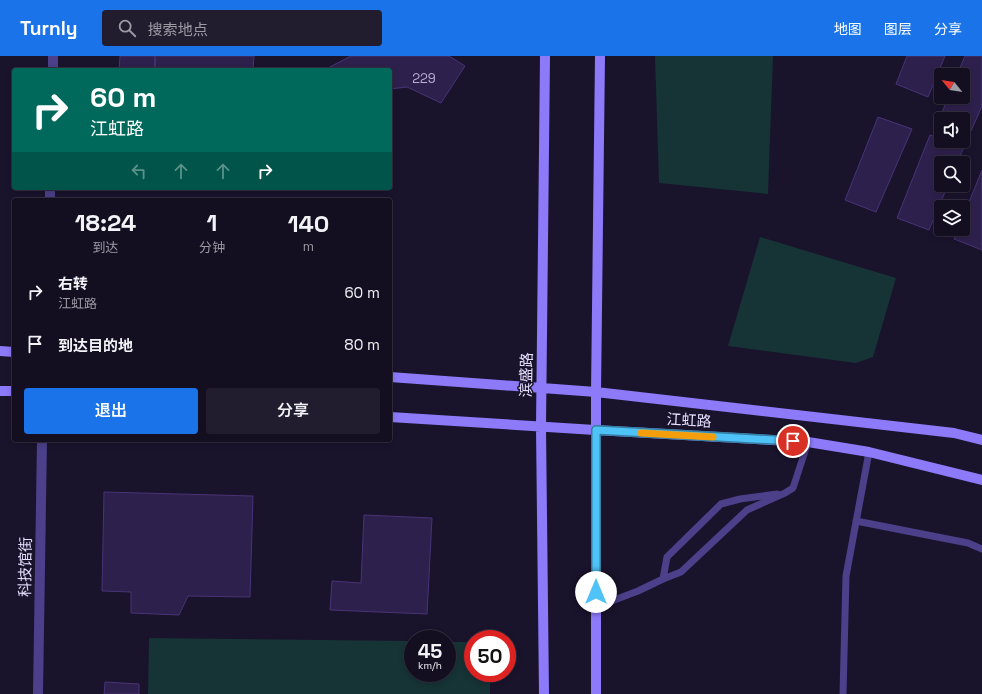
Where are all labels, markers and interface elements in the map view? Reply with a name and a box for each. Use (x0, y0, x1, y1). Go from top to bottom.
search box (102, 10, 382, 46)
text: Turnly (20, 16, 78, 41)
icon: search (116, 17, 138, 39)
text: 搜索地点 (148, 20, 208, 39)
text: 地图 (834, 20, 862, 38)
text: 图层 (884, 20, 912, 38)
text: 分享 (934, 20, 962, 38)
north arrow (934, 68, 970, 104)
map controls (934, 68, 970, 236)
house number: 229 (412, 70, 436, 87)
text: 60 m (90, 79, 156, 115)
icon: right (24, 84, 76, 136)
button: sound (934, 112, 970, 148)
text: 江虹路 (90, 117, 144, 140)
button: search (934, 156, 970, 192)
icon: left (128, 160, 150, 182)
icon: ahead (170, 160, 192, 182)
icon: ahead (212, 160, 234, 182)
icon: right (254, 160, 276, 182)
button: layers (934, 200, 970, 236)
text: 18:24 (75, 207, 136, 238)
text: 1 (207, 207, 217, 238)
text: 140 (288, 208, 329, 239)
text: m (303, 238, 314, 255)
text: 到达 (92, 239, 118, 256)
text: 分钟 (199, 239, 225, 256)
text: 右转 (58, 274, 88, 293)
icon: right (24, 281, 46, 303)
text: 60 m (344, 283, 380, 302)
text: 江虹路 (58, 295, 97, 312)
icon: arrive (24, 333, 46, 355)
text: 80 m (344, 335, 380, 354)
text: 到达目的地 (58, 336, 133, 355)
street label: 滨盛路 (516, 352, 536, 398)
button: 退出 (24, 388, 198, 434)
button: 分享 (206, 388, 380, 434)
street label: 江虹路 (666, 409, 712, 431)
pin (776, 424, 810, 458)
icon: arrive (782, 430, 804, 452)
street label: 科技馆街 (15, 537, 35, 597)
position arrow (575, 571, 617, 613)
speed limit sign: 50 (464, 630, 516, 682)
text: 45 (418, 638, 442, 664)
text: km/h (418, 659, 442, 672)

